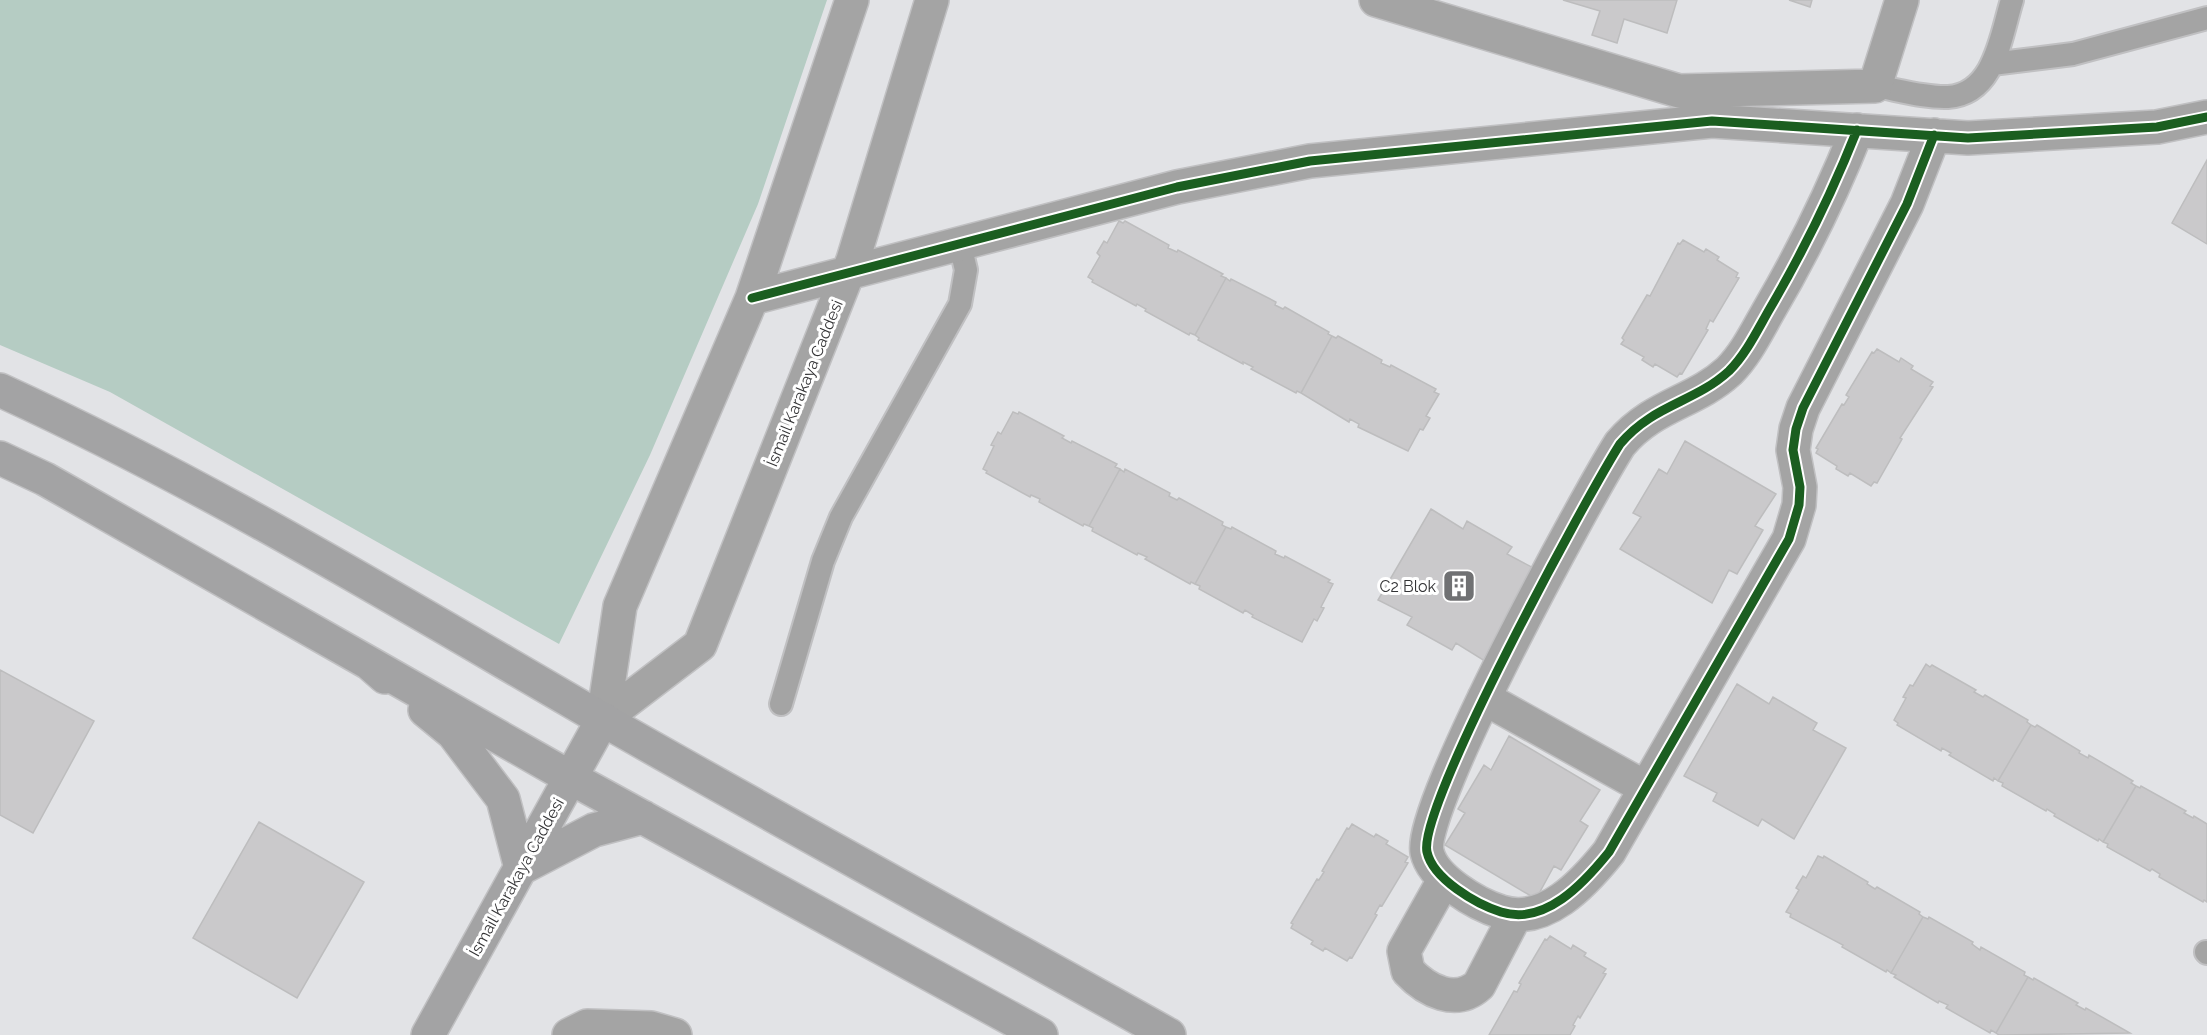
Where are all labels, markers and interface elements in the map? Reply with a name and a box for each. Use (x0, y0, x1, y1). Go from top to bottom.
street label: İsmail Karakaya Caddesi (761, 297, 847, 469)
building icon: C2 Blok (1441, 568, 1477, 604)
place label: C2 Blok (1380, 577, 1437, 596)
street label: İsmail Karakaya Caddesi (464, 794, 568, 960)

